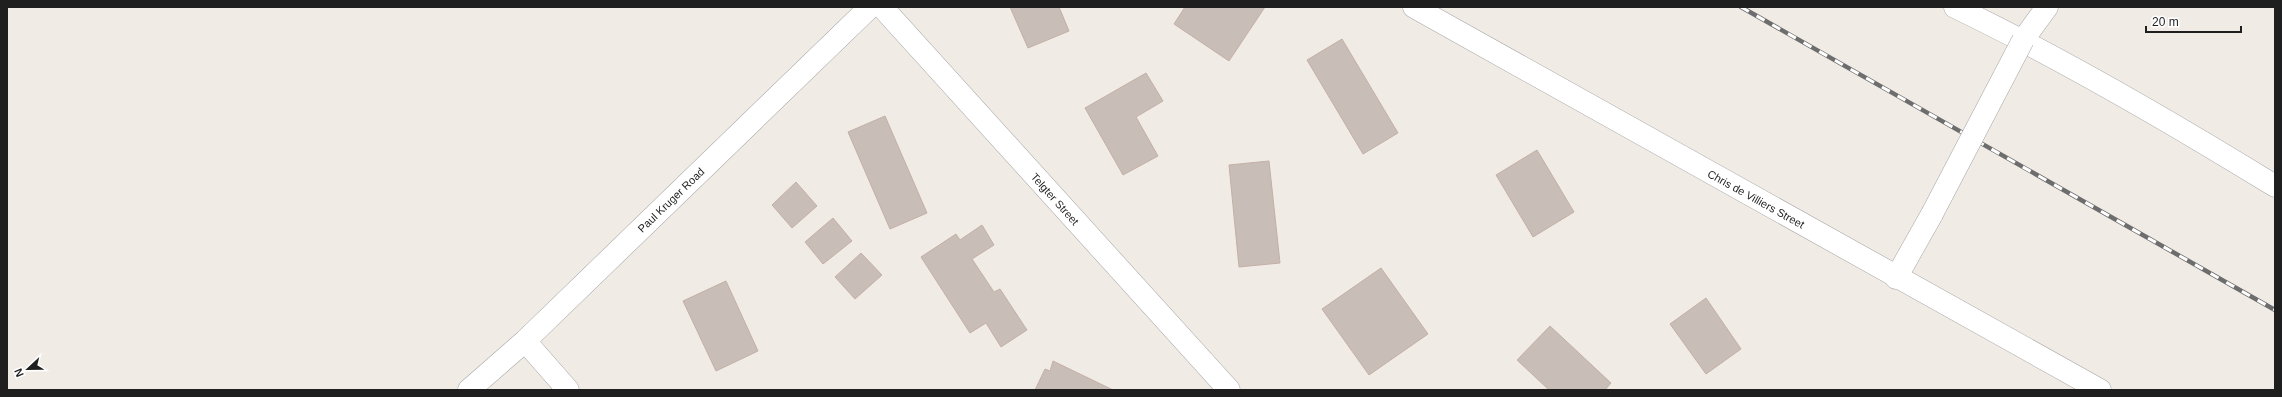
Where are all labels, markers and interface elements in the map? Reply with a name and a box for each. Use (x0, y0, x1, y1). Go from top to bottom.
scale bar (2146, 8, 2241, 34)
text: 20 m (2152, 15, 2179, 29)
street label: Paul Kruger Road (635, 165, 707, 235)
street label: Chris de Villiers Street (1706, 167, 1806, 231)
street label: Telgter Street (1029, 171, 1081, 227)
north arrow (8, 349, 48, 389)
text: N (12, 367, 26, 379)

